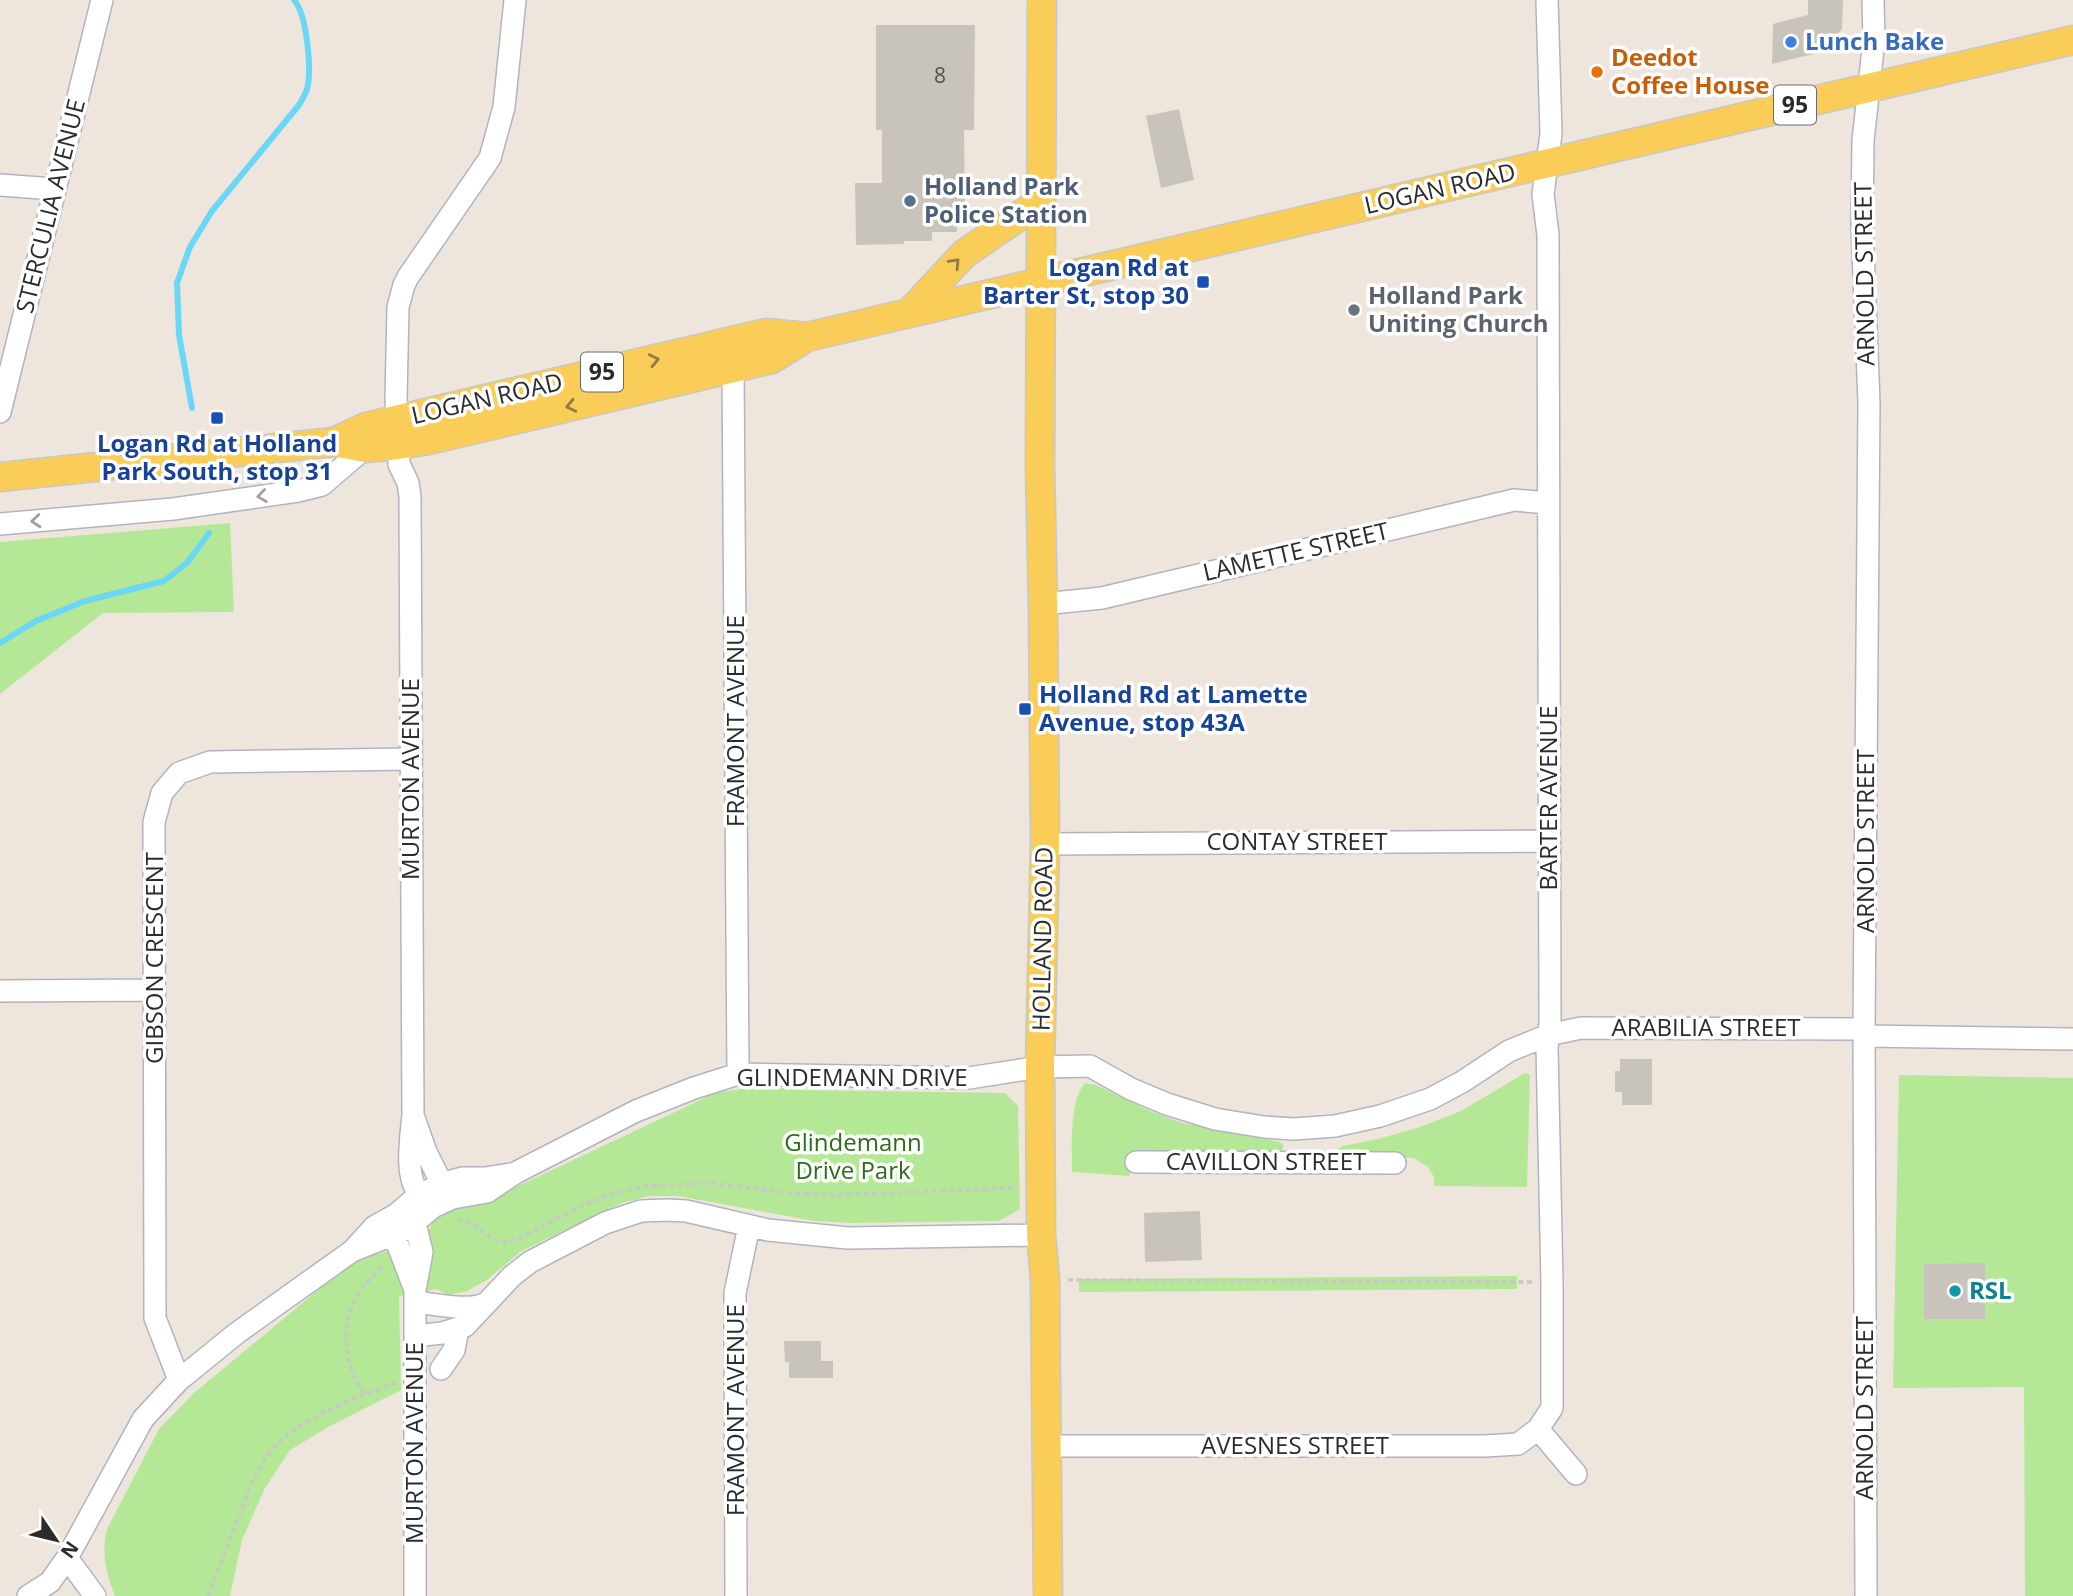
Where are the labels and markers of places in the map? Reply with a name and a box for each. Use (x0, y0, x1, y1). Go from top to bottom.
place label: Lunch Bake (1805, 24, 1944, 57)
marker: Lunch Bake (1783, 34, 1799, 50)
place label: Deedot Coffee House (1611, 40, 1769, 101)
marker: Deedot Coffee House (1589, 64, 1605, 80)
place label: Holland Park Police Station (924, 169, 1088, 230)
marker: Holland Park Police Station (902, 193, 918, 209)
place label: Logan Rd at Barter St, stop 30 (983, 250, 1189, 311)
marker: Logan Rd at Barter St, stop 30 (1195, 274, 1211, 290)
place label: Holland Park Uniting Church (1368, 278, 1548, 339)
marker: Holland Park Uniting Church (1346, 302, 1362, 318)
marker: Logan Rd at Holland Park South, stop 31 (209, 410, 225, 426)
place label: Logan Rd at Holland Park South, stop 31 (97, 426, 337, 487)
place label: Holland Rd at Lamette Avenue, stop 43A (1039, 677, 1308, 738)
marker: Holland Rd at Lamette Avenue, stop 43A (1017, 701, 1033, 717)
place label: RSL (1969, 1273, 2012, 1306)
marker: RSL (1947, 1283, 1963, 1299)

